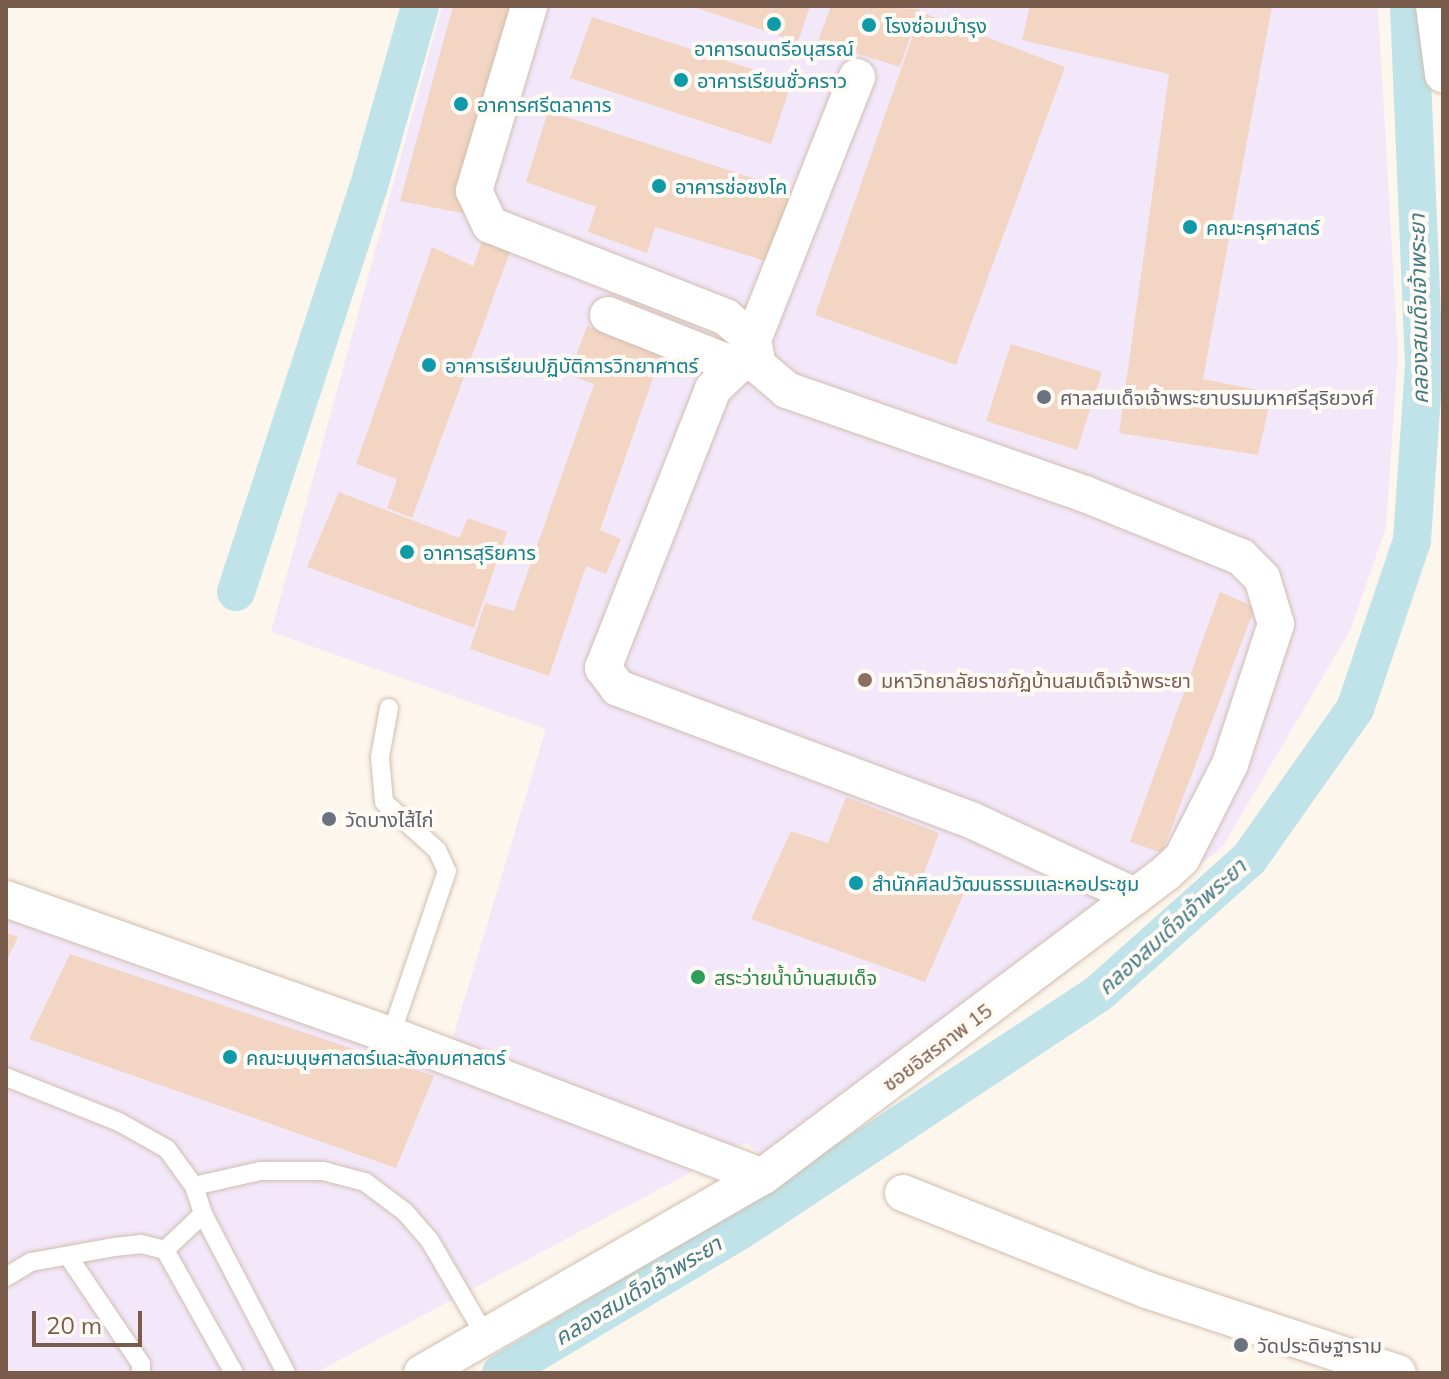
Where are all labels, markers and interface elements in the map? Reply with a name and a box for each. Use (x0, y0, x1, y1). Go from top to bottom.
place label: โรงซ่อมบำรุง (885, 13, 987, 37)
marker: อาคารดนตรีอนุสรณ์ (765, 15, 783, 33)
marker: โรงซ่อมบำรุง (860, 16, 878, 34)
place label: อาคารดนตรีอนุสรณ์ (694, 36, 854, 60)
place label: อาคารเรียนชั่วคราว (697, 68, 847, 92)
marker: อาคารเรียนชั่วคราว (672, 71, 690, 89)
place label: อาคารศรีตลาคาร (477, 92, 611, 116)
marker: อาคารศรีตลาคาร (452, 95, 470, 113)
place label: อาคารช่อชงโค (675, 174, 787, 198)
marker: อาคารช่อชงโค (650, 177, 668, 195)
water label: คลองสมเด็จเจ้าพระยา (1404, 214, 1434, 404)
place label: คณะครุศาสตร์ (1206, 215, 1320, 239)
marker: คณะครุศาสตร์ (1181, 218, 1199, 236)
place label: อาคารเรียนปฏิบัติการวิทยาศาตร์ (445, 353, 698, 377)
marker: อาคารเรียนปฏิบัติการวิทยาศาตร์ (420, 356, 438, 374)
place label: ศาลสมเด็จเจ้าพระยาบรมมหาศรีสุริยวงศ์ (1060, 385, 1374, 409)
marker: ศาลสมเด็จเจ้าพระยาบรมมหาศรีสุริยวงศ์ (1035, 388, 1053, 406)
place label: อาคารสุริยคาร (423, 540, 536, 564)
marker: อาคารสุริยคาร (398, 543, 416, 561)
place label: มหาวิทยาลัยราชภัฏบ้านสมเด็จเจ้าพระยา (881, 668, 1191, 692)
marker: มหาวิทยาลัยราชภัฏบ้านสมเด็จเจ้าพระยา (856, 671, 874, 689)
place label: วัดบางไส้ไก่ (345, 807, 433, 831)
marker: วัดบางไส้ไก่ (320, 810, 338, 828)
water label: คลองสมเด็จเจ้าพระยา (1093, 854, 1251, 1000)
place label: สำนักศิลปวัฒนธรรมและหอประชุม (872, 871, 1139, 895)
marker: สำนักศิลปวัฒนธรรมและหอประชุม (847, 874, 865, 892)
place label: สระว่ายน้ำบ้านสมเด็จ (714, 965, 877, 989)
marker: สระว่ายน้ำบ้านสมเด็จ (689, 968, 707, 986)
street label: ซอยอิสรภาพ 15 (878, 998, 996, 1096)
place label: คณะมนุษศาสตร์และสังคมศาสตร์ (246, 1045, 506, 1069)
marker: คณะมนุษศาสตร์และสังคมศาสตร์ (221, 1048, 239, 1066)
water label: คลองสมเด็จเจ้าพระยา (550, 1231, 726, 1351)
scale bar (36, 1295, 146, 1345)
text: 20 m (46, 1310, 102, 1340)
place label: วัดประดิษฐาราม (1257, 1333, 1382, 1357)
marker: วัดประดิษฐาราม (1232, 1336, 1250, 1354)

